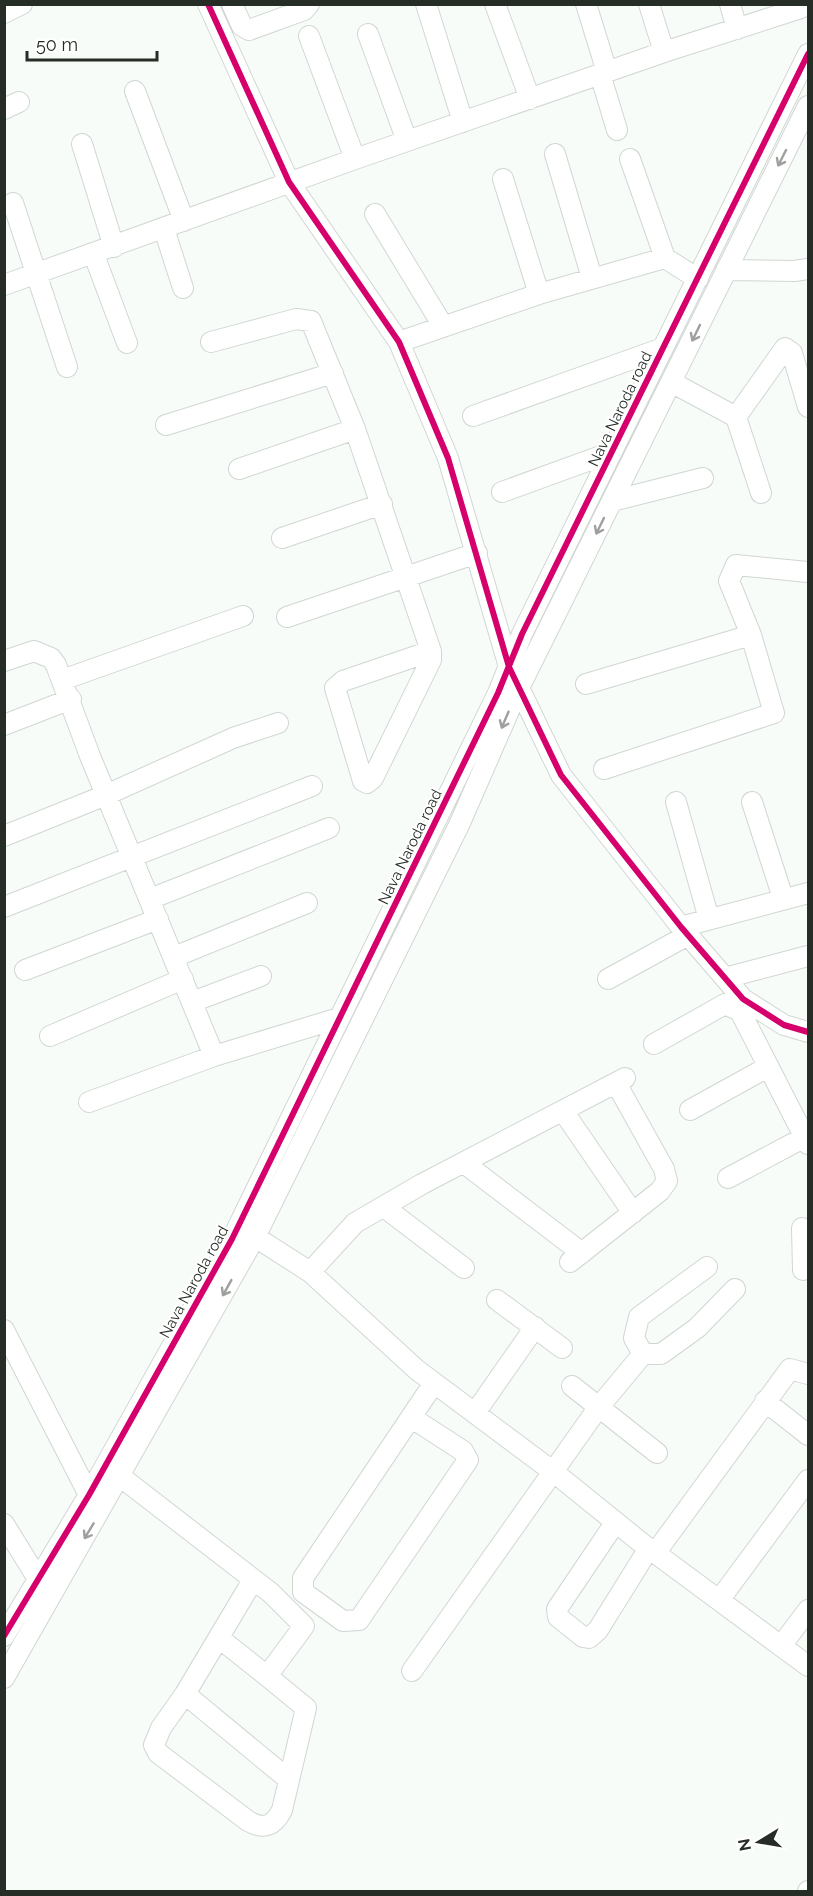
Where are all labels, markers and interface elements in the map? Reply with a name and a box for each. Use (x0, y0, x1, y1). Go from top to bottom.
scale bar (27, 24, 158, 62)
text: 50 m (36, 34, 78, 55)
one-way arrow (776, 149, 788, 167)
one-way arrow (689, 323, 701, 341)
street label: Nava Naroda road (584, 349, 656, 469)
one-way arrow (593, 517, 605, 535)
one-way arrow (499, 711, 510, 729)
street label: Nava Naroda road (374, 787, 446, 907)
street label: Nava Naroda road (156, 1223, 232, 1341)
one-way arrow (221, 1279, 233, 1296)
one-way arrow (83, 1522, 95, 1539)
north arrow (729, 1812, 789, 1872)
text: N (734, 1837, 755, 1853)

